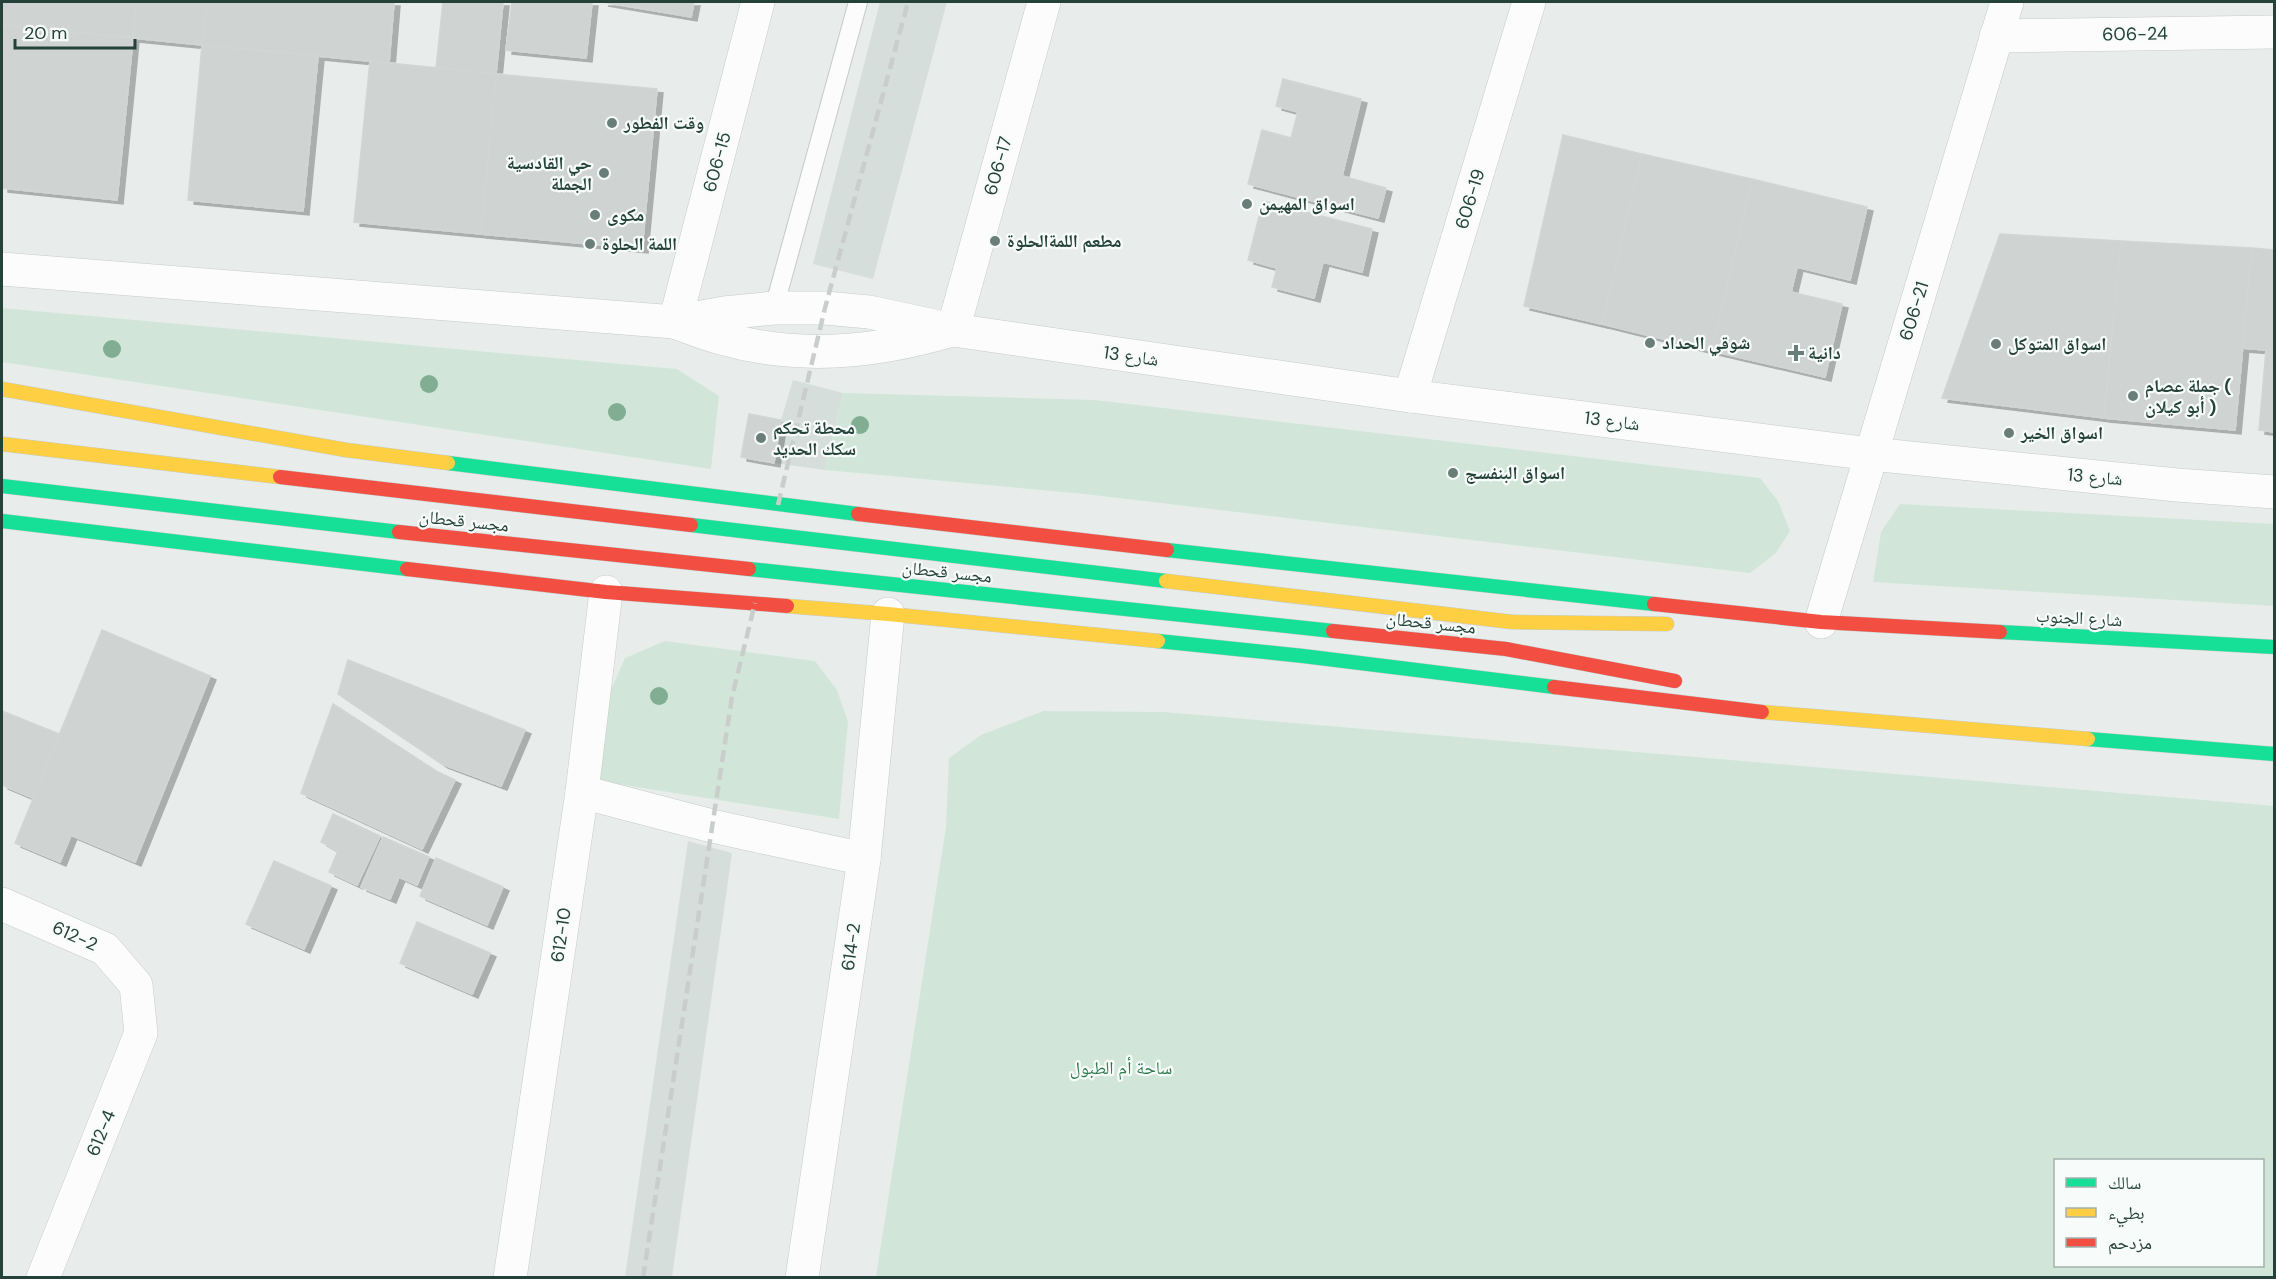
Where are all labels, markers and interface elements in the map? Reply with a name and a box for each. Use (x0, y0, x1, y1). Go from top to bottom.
scale bar (15, 12, 135, 50)
text: 20 m (24, 21, 67, 45)
street label: 606-24 (2102, 21, 2168, 47)
place label: وقت الفطور (623, 111, 704, 135)
marker: وقت الفطور (605, 116, 619, 130)
street label: 606-15 (697, 129, 737, 195)
street label: 606-17 (978, 134, 1018, 198)
place label: حي القادسية الجملة (507, 151, 592, 196)
marker: حي القادسية الجملة (597, 166, 611, 180)
street label: 606-19 (1450, 166, 1490, 232)
place label: اسواق المهيمن (1259, 192, 1355, 216)
marker: اسواق المهيمن (1240, 197, 1254, 211)
place label: مكوى (607, 203, 644, 227)
marker: مكوى (588, 208, 602, 222)
place label: مطعم اللمةالحلوة (1007, 229, 1121, 253)
place label: اللمة الحلوة (602, 232, 677, 256)
marker: مطعم اللمةالحلوة (988, 234, 1002, 248)
marker: اللمة الحلوة (583, 237, 597, 251)
street label: 606-21 (1894, 278, 1934, 344)
place label: شوقي الحداد (1662, 331, 1750, 357)
place label: اسواق المتوكل (2008, 332, 2106, 356)
marker: شوقي الحداد (1643, 336, 1657, 350)
marker: اسواق المتوكل (1989, 337, 2003, 351)
street label: شارع 13 (1102, 340, 1160, 372)
place label: دانية (1808, 341, 1841, 365)
marker: دانية (1789, 346, 1803, 360)
place label: جملة عصام ( أبو كيلان ) (2145, 374, 2231, 419)
marker: جملة عصام ( أبو كيلان ) (2126, 389, 2140, 403)
street label: شارع 13 (1583, 406, 1641, 436)
place label: محطة تحكم سكك الحديد (773, 416, 856, 461)
place label: اسواق الخير (2020, 421, 2103, 445)
marker: اسواق الخير (2002, 426, 2016, 440)
marker: محطة تحكم سكك الحديد (754, 431, 768, 445)
place label: اسواق البنفسج (1465, 461, 1565, 485)
street label: شارع 13 (2066, 463, 2124, 491)
marker: اسواق البنفسج (1446, 466, 1460, 480)
street label: مجسر قحطان (418, 504, 510, 538)
street label: مجسر قحطان (901, 555, 993, 589)
street label: شارع الجنوب (2035, 604, 2123, 632)
street label: مجسر قحطان (1385, 606, 1477, 640)
street label: 612-10 (545, 906, 577, 964)
street label: 612-2 (48, 915, 102, 957)
street label: 614-2 (836, 922, 866, 972)
park label: ساحة أم الطبول (1070, 1056, 1172, 1080)
street label: 612-4 (81, 1106, 121, 1160)
legend (2054, 1159, 2264, 1267)
text: سالك (2108, 1171, 2141, 1195)
text: بطيء (2108, 1201, 2145, 1228)
text: مزدحم (2108, 1231, 2152, 1255)

